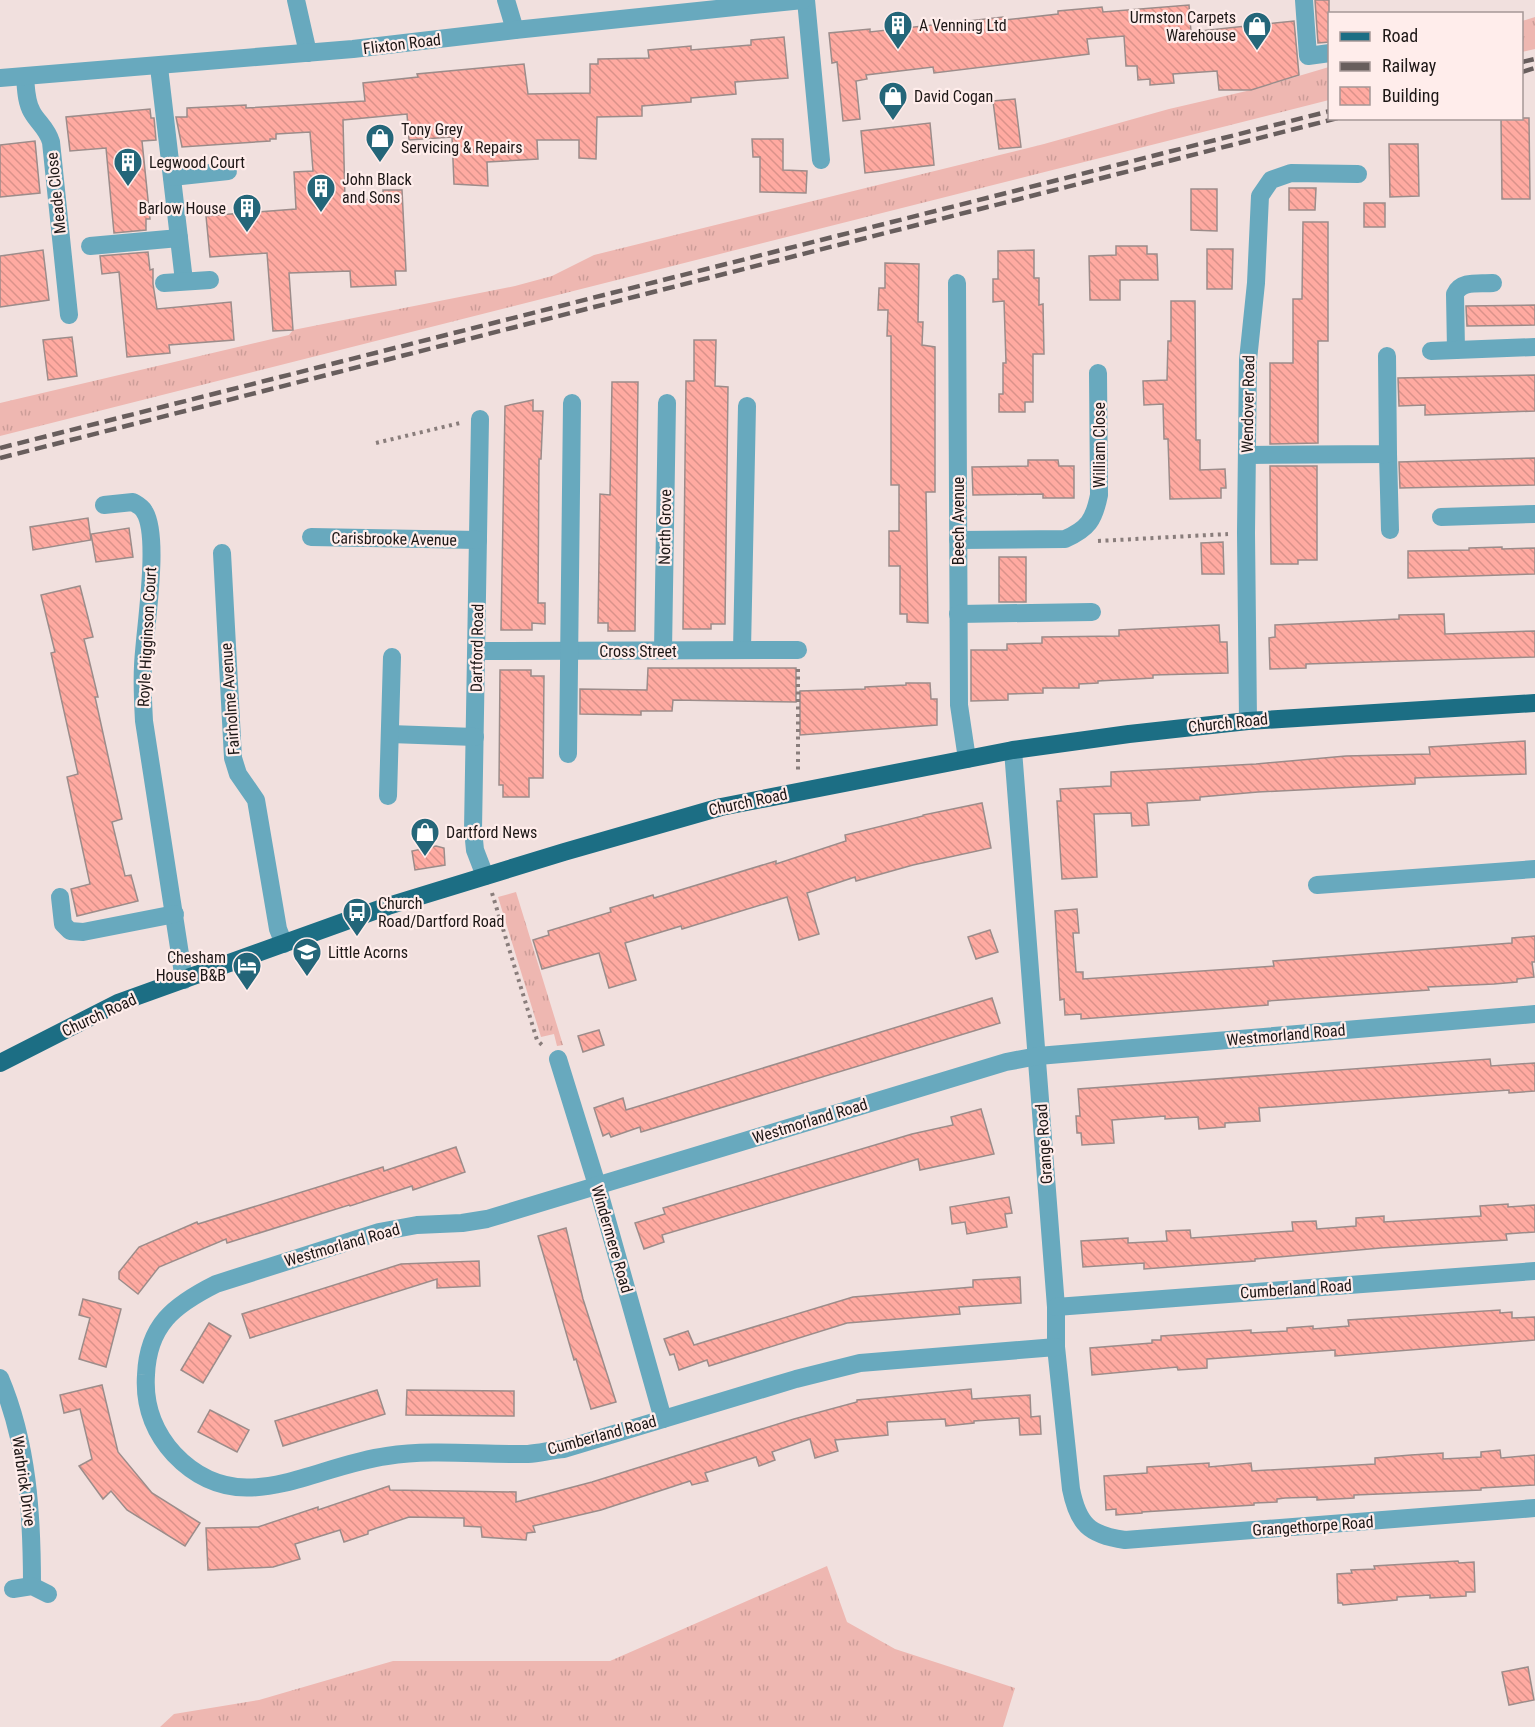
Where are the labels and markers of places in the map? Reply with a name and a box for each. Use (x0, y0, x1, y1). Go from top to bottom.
place label: Urmston Carpets Warehouse (1130, 8, 1236, 45)
building icon: A Venning Ltd (882, 9, 914, 51)
shop icon: Urmston Carpets Warehouse (1241, 10, 1273, 52)
place label: A Venning Ltd (919, 16, 1007, 35)
shop icon: David Cogan (877, 80, 909, 122)
place label: David Cogan (914, 87, 993, 106)
place label: Tony Grey Servicing & Repairs (401, 120, 522, 157)
shop icon: Tony Grey Servicing & Repairs (364, 122, 396, 164)
building icon: Legwood Court (112, 146, 144, 188)
place label: Legwood Court (149, 153, 245, 172)
place label: John Black and Sons (342, 170, 412, 207)
building icon: John Black and Sons (305, 172, 337, 214)
building icon: Barlow House (231, 192, 263, 234)
place label: Barlow House (138, 199, 226, 218)
shop icon: Dartford News (409, 816, 441, 858)
place label: Dartford News (446, 823, 537, 842)
place label: Church Road/Dartford Road (378, 894, 504, 931)
bus stop icon: Church Road/Dartford Road (341, 896, 373, 938)
school or university icon: Little Acorns (291, 936, 323, 978)
place label: Little Acorns (328, 943, 408, 962)
place label: Chesham House B&B (156, 948, 226, 985)
hotel icon: Chesham House B&B (231, 950, 263, 992)

